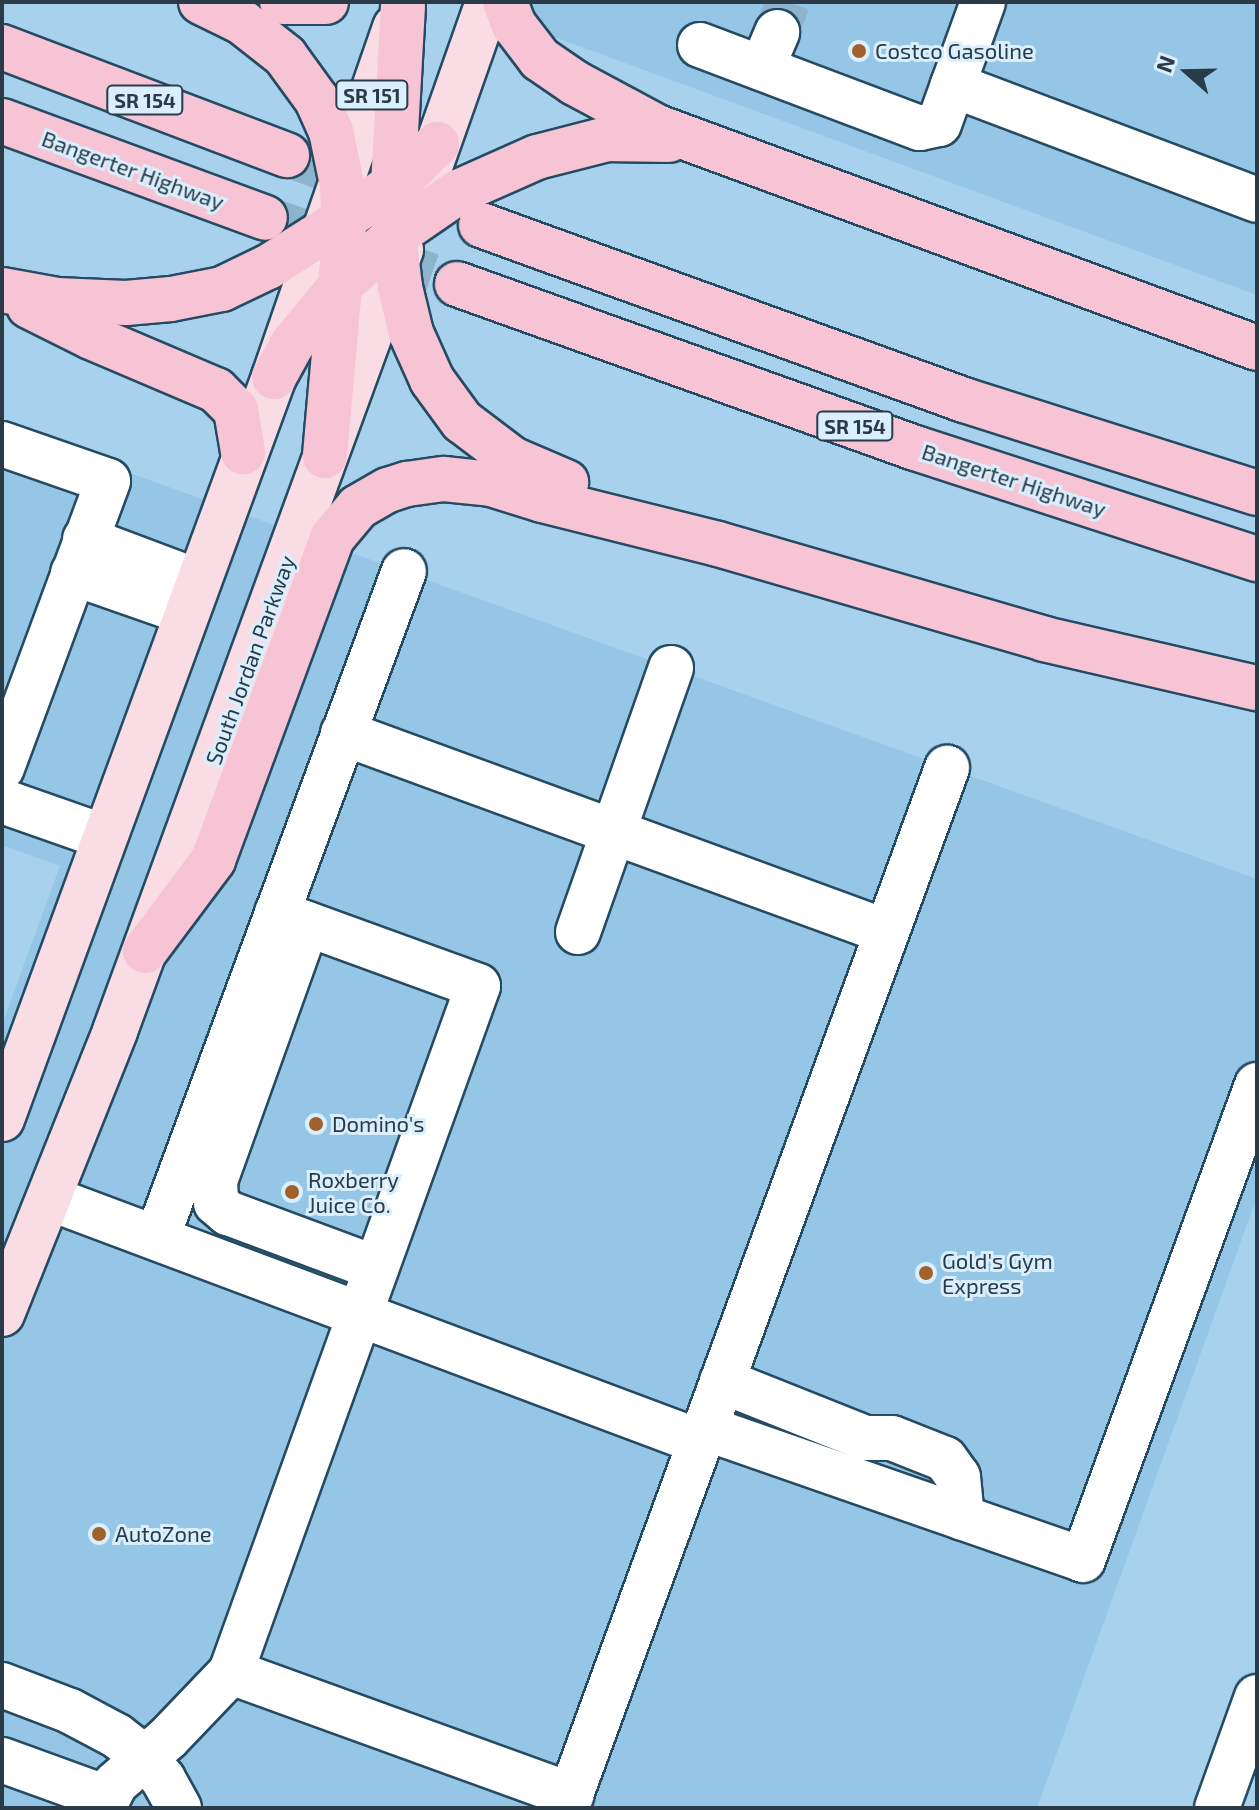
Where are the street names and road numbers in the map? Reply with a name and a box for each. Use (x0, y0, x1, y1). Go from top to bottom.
road number: SR 151 (334, 79, 410, 111)
road number: SR 154 (105, 84, 185, 116)
street label: Bangerter Highway (38, 125, 228, 215)
road number: SR 154 (815, 410, 895, 442)
street label: Bangerter Highway (919, 438, 1109, 522)
street label: South Jordan Parkway (200, 552, 300, 768)

